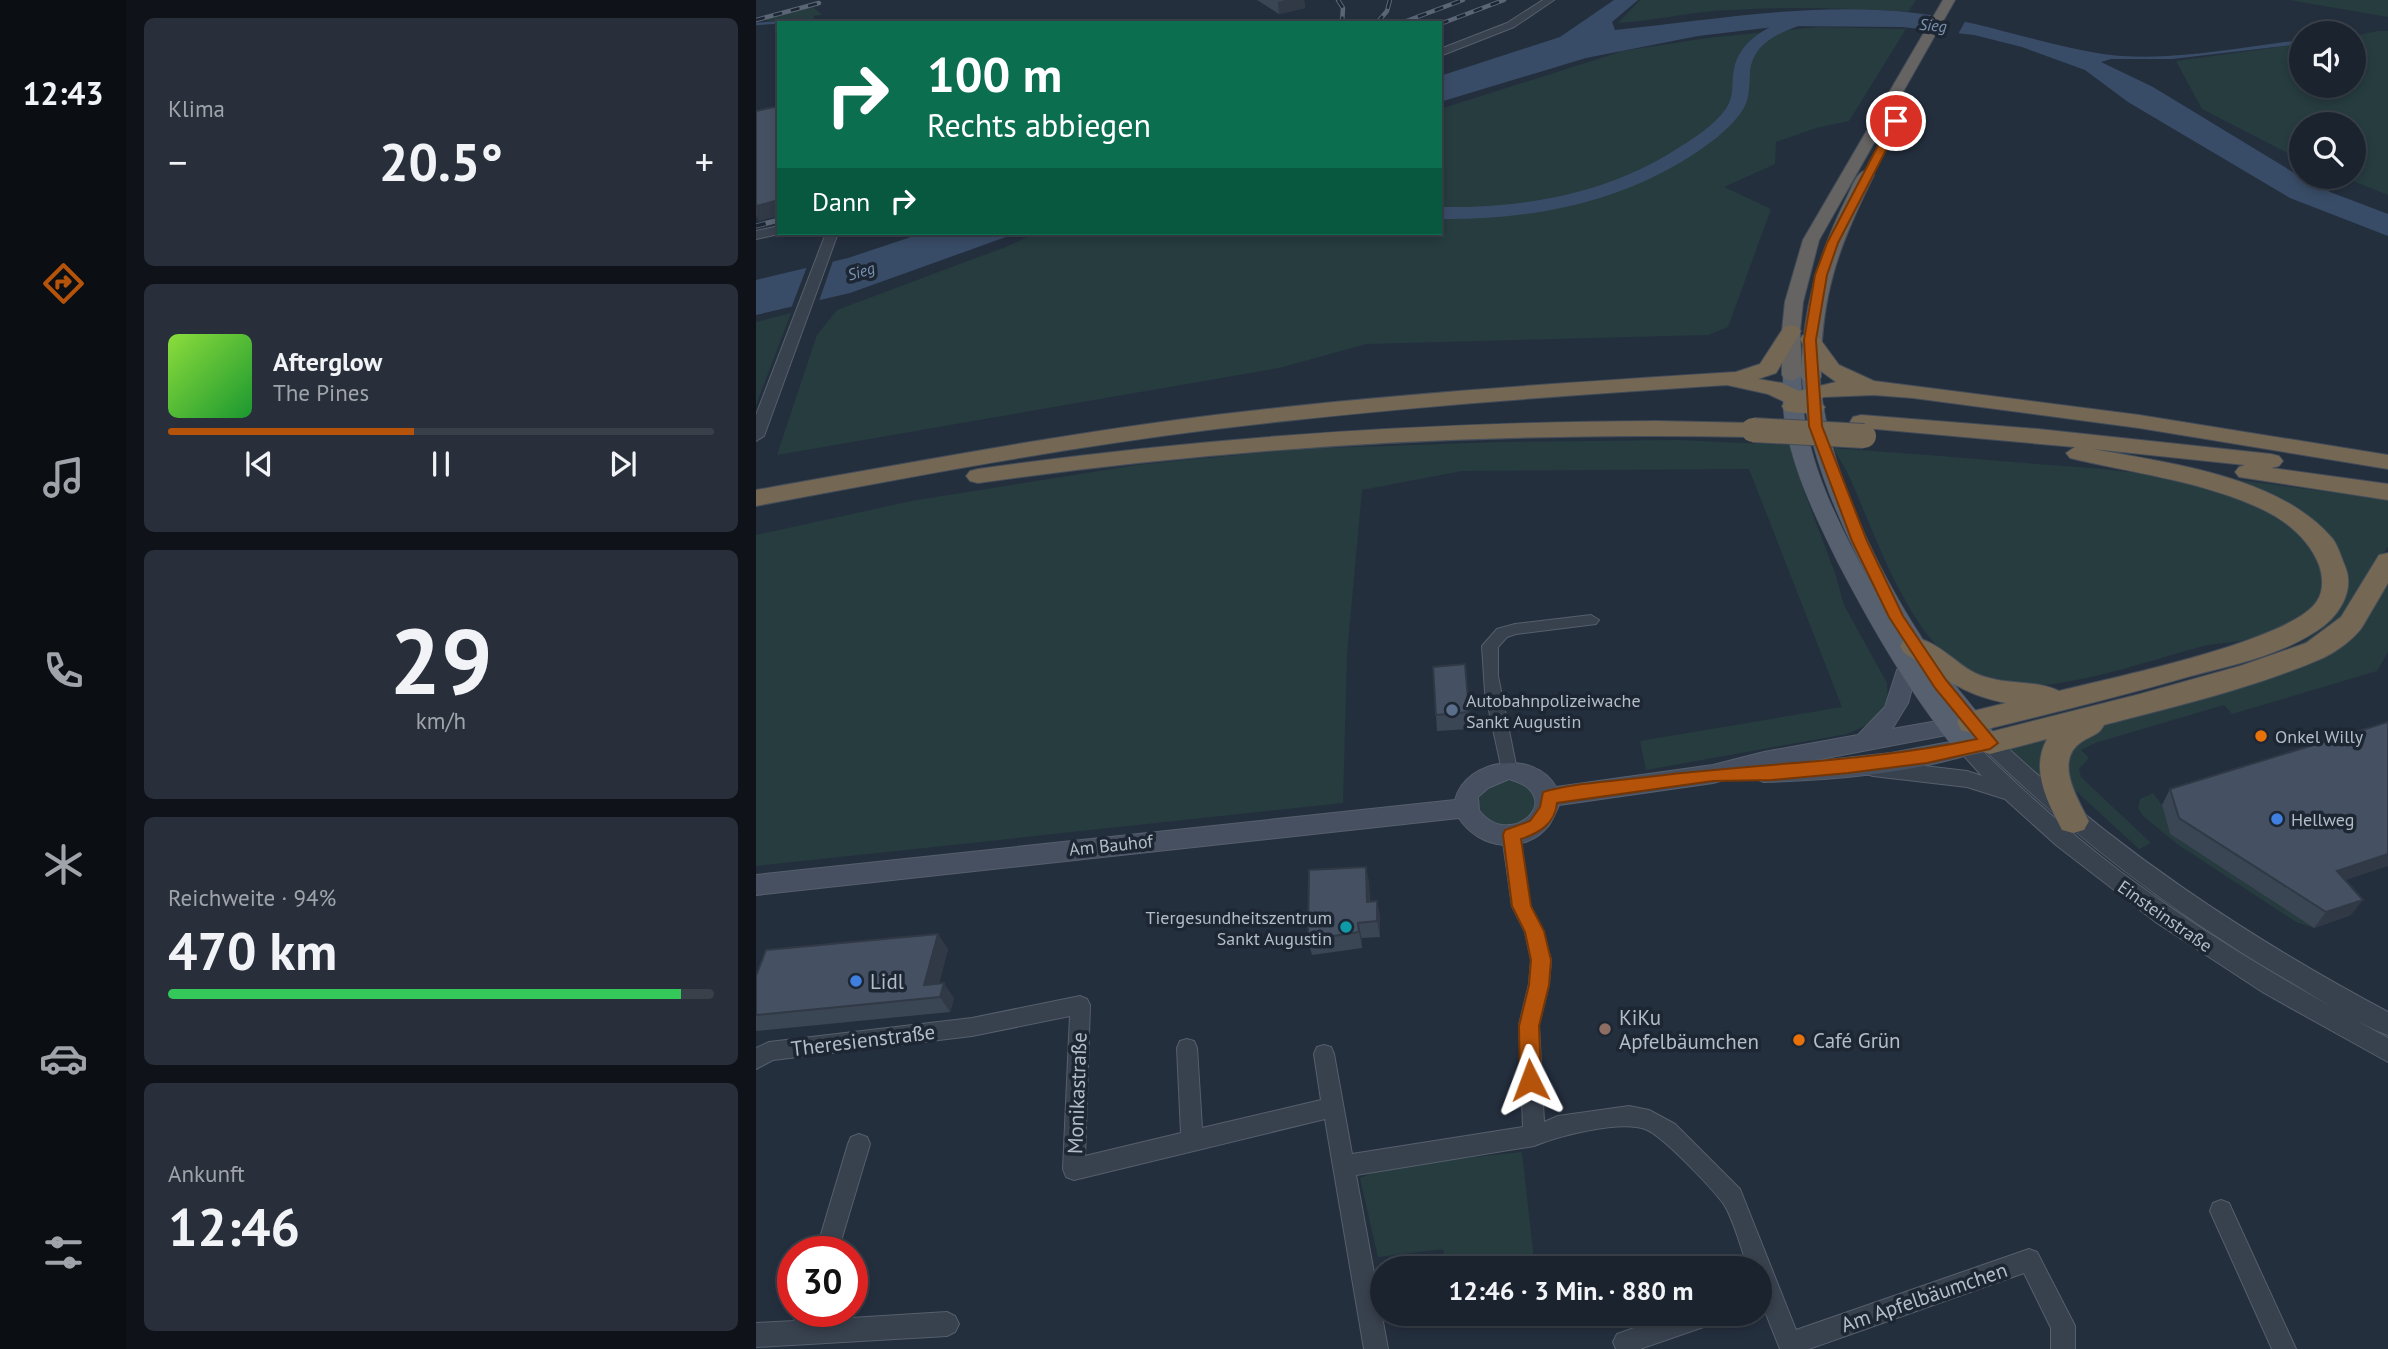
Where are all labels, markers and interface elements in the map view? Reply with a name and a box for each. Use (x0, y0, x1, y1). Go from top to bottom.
water label: Sieg (1918, 14, 1948, 36)
map controls (2289, 21, 2366, 189)
button: sound (2289, 21, 2366, 98)
text: 100 m (927, 42, 1062, 106)
icon: right (812, 49, 903, 140)
text: 12:43 (22, 72, 104, 114)
pin (1866, 91, 1926, 151)
text: Klima (168, 94, 225, 123)
icon: arrive (1877, 102, 1915, 140)
text: Rechts abbiegen (927, 104, 1151, 146)
button: search (2289, 112, 2366, 189)
text: 20.5° (379, 128, 503, 195)
text: − (168, 137, 187, 186)
text: + (695, 137, 714, 186)
icon: right (884, 182, 922, 220)
text: Dann (812, 185, 870, 218)
water label: Sieg (845, 257, 877, 285)
icon: directions (39, 259, 88, 308)
text: Afterglow (273, 345, 382, 378)
text: The Pines (273, 378, 369, 407)
icon: previous (240, 445, 278, 483)
icon: pause (422, 445, 460, 483)
icon: next (604, 445, 642, 483)
icon: music (39, 453, 88, 502)
text: 29 (389, 601, 493, 719)
icon: phone (39, 646, 88, 695)
place label: Autobahnpolizeiwache Sankt Augustin (1466, 689, 1641, 733)
marker: Autobahnpolizeiwache Sankt Augustin (1444, 702, 1460, 718)
text: km/h (416, 706, 466, 735)
place label: Onkel Willy (2275, 725, 2364, 748)
marker: Onkel Willy (2253, 728, 2269, 744)
place label: Hellweg (2291, 808, 2354, 831)
marker: Hellweg (2269, 811, 2285, 827)
street label: Am Bauhof (1068, 829, 1155, 861)
icon: climate (39, 840, 88, 889)
street label: Einsteinstraße (2113, 875, 2217, 957)
text: Reichweite · 94% (168, 883, 336, 912)
place label: Tiergesundheitszentrum Sankt Augustin (1146, 906, 1332, 950)
text: 470 km (168, 917, 337, 984)
marker: Tiergesundheitszentrum Sankt Augustin (1338, 919, 1354, 935)
place label: Lidl (870, 968, 904, 995)
marker: Lidl (848, 973, 864, 989)
place label: KiKu Apfelbäumchen (1619, 1004, 1759, 1055)
street label: Theresienstraße (789, 1018, 937, 1062)
marker: KiKu Apfelbäumchen (1597, 1021, 1613, 1037)
place label: Café Grün (1813, 1027, 1901, 1054)
street label: Monikastraße (1061, 1032, 1093, 1154)
marker: Café Grün (1791, 1032, 1807, 1048)
icon: car (39, 1034, 88, 1083)
position arrow (1493, 1043, 1567, 1117)
text: Ankunft (168, 1159, 245, 1188)
text: 12:46 (168, 1193, 300, 1260)
icon: filters (39, 1228, 88, 1277)
speed limit sign: 30 (777, 1236, 868, 1327)
street label: Am Apfelbäumchen (1837, 1256, 2011, 1338)
text: 12:46 · 3 Min. · 880 m (1448, 1274, 1694, 1307)

